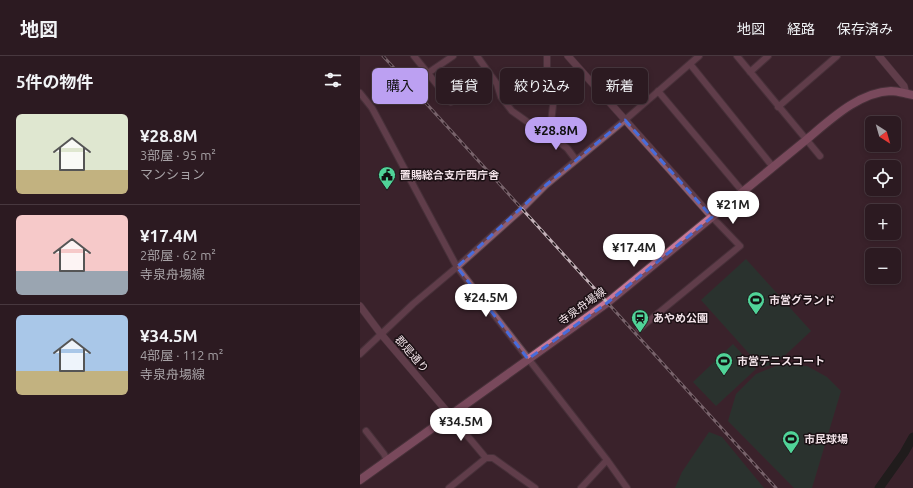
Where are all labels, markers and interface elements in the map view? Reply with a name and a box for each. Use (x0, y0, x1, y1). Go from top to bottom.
text: 地図 (20, 18, 58, 40)
text: 地図 (737, 21, 765, 37)
text: 経路 (787, 21, 815, 37)
text: 保存済み (837, 21, 893, 37)
chip: 購入 (372, 68, 428, 104)
chip: 賃貸 (436, 68, 492, 104)
chip: 絞り込み (500, 68, 584, 104)
chip: 新着 (592, 68, 648, 104)
icon: filters (322, 69, 344, 91)
text: 5件の物件 (16, 72, 94, 91)
north arrow (865, 116, 901, 152)
map controls (865, 116, 901, 284)
pin: ¥28.8M (523, 117, 589, 151)
text: ¥28.8M (534, 123, 578, 137)
text: ¥28.8M (140, 126, 198, 145)
icon: home (48, 130, 96, 178)
text: 3部屋 · 95 m² (140, 148, 216, 162)
button: locate (865, 160, 901, 196)
public building icon: 置賜総合支庁西庁舎 (377, 165, 397, 190)
text: マンション (140, 167, 205, 181)
place label: 置賜総合支庁西庁舎 (400, 169, 500, 181)
pin: ¥21M (709, 191, 757, 225)
text: ¥21M (716, 197, 750, 211)
button: + (865, 204, 901, 240)
text: ¥17.4M (140, 226, 198, 245)
icon: home (48, 231, 96, 279)
pin: ¥17.4M (601, 234, 667, 268)
text: ¥17.4M (612, 240, 656, 254)
text: 2部屋 · 62 m² (140, 248, 216, 262)
button: − (865, 248, 901, 284)
text: 寺泉舟場線 (140, 267, 205, 281)
pin: ¥24.5M (453, 284, 519, 318)
street label: 寺泉舟場線 (556, 285, 608, 327)
text: ¥24.5M (464, 290, 508, 304)
sports icon: 市営グランド (746, 290, 766, 315)
place label: 市営グランド (769, 294, 835, 306)
station icon: あやめ公園 (630, 308, 650, 333)
place label: あやめ公園 (653, 312, 708, 324)
text: ¥34.5M (140, 326, 198, 345)
icon: home (48, 331, 96, 379)
street label: 郡是通り (393, 333, 431, 375)
text: 4部屋 · 112 m² (140, 348, 223, 362)
sports icon: 市営テニスコート (714, 351, 734, 376)
place label: 市営テニスコート (737, 355, 825, 367)
text: 寺泉舟場線 (140, 367, 205, 381)
pin: ¥34.5M (428, 408, 494, 442)
text: ¥34.5M (439, 414, 483, 428)
sports icon: 市民球場 (781, 429, 801, 454)
place label: 市民球場 (804, 433, 848, 445)

